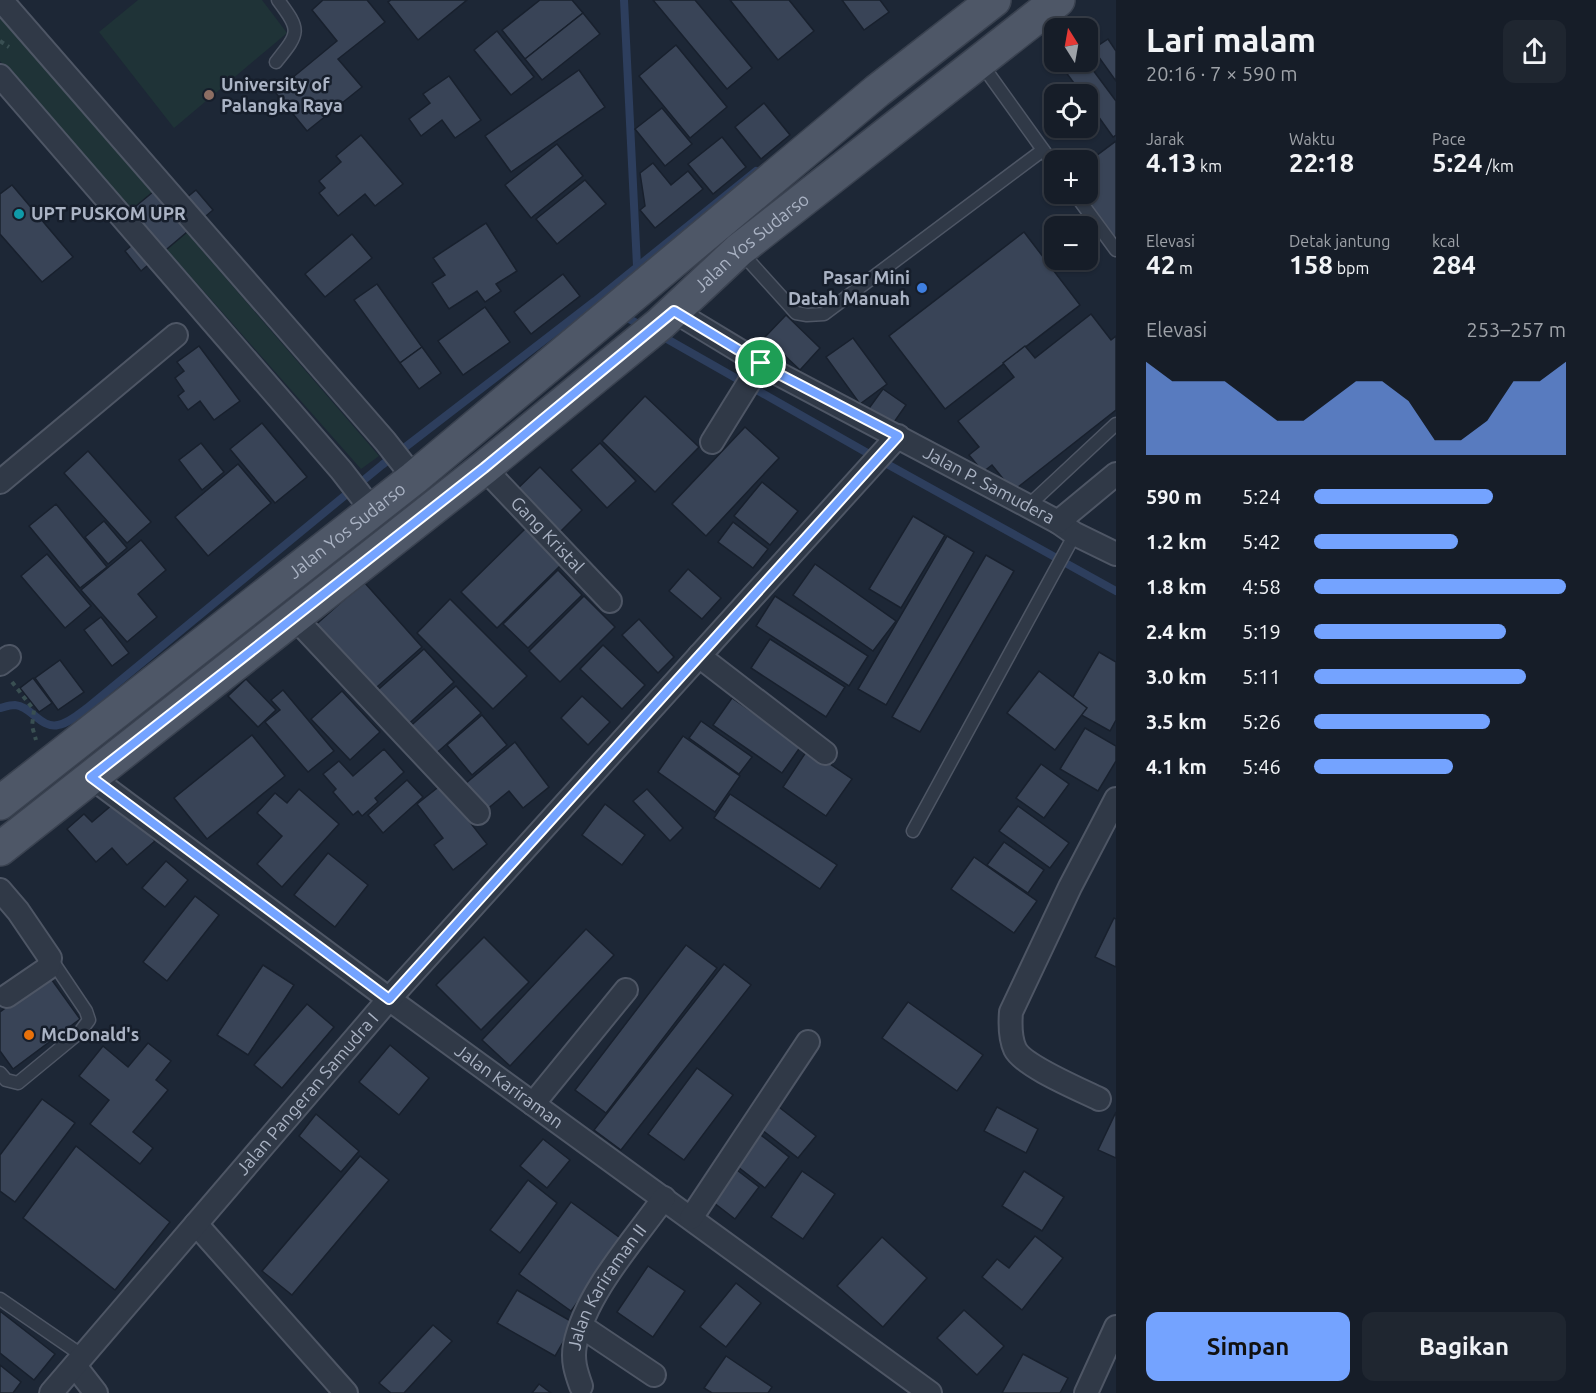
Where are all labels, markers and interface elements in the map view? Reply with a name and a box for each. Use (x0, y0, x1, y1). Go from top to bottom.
north arrow (1044, 18, 1098, 72)
map controls (1044, 18, 1098, 270)
button: share (1503, 20, 1566, 83)
text: Lari malam (1146, 21, 1316, 58)
text: 20:16 · 7 × 590 m (1146, 62, 1298, 85)
place label: University of Palangka Raya (221, 74, 343, 115)
button: locate (1044, 84, 1098, 138)
marker: University of Palangka Raya (202, 88, 216, 102)
text: Jarak (1146, 130, 1184, 148)
text: Waktu (1289, 130, 1335, 148)
text: Pace (1432, 130, 1466, 148)
text: 4.13 (1146, 148, 1196, 177)
text: 22:18 (1289, 148, 1354, 177)
text: 5:24 (1432, 148, 1482, 177)
button: + (1044, 150, 1098, 204)
text: km (1196, 157, 1222, 175)
text: /km (1482, 157, 1514, 175)
street label: Jalan Yos Sudarso (690, 188, 812, 296)
place label: UPT PUSKOM UPR (31, 203, 186, 223)
marker: UPT PUSKOM UPR (12, 207, 26, 221)
button: − (1044, 216, 1098, 270)
text: Elevasi (1146, 232, 1195, 250)
text: Detak jantung (1289, 232, 1390, 250)
text: kcal (1432, 232, 1460, 250)
text: 42 (1146, 250, 1175, 279)
text: 158 (1289, 250, 1333, 279)
text: 284 (1432, 250, 1476, 279)
text: m (1175, 259, 1193, 277)
text: bpm (1333, 259, 1369, 277)
place label: Pasar Mini Datah Manuah (788, 267, 910, 308)
marker: Pasar Mini Datah Manuah (915, 281, 929, 295)
text: Elevasi (1146, 318, 1207, 341)
text: 253–257 m (1467, 318, 1566, 341)
pin (735, 337, 786, 388)
icon: arrive (744, 346, 777, 379)
street label: Jalan P. Samudera (920, 442, 1058, 527)
street label: Jalan Yos Sudarso (284, 478, 409, 582)
text: 590 m (1146, 485, 1202, 508)
text: 5:24 (1242, 485, 1281, 508)
street label: Gang Kristal (507, 492, 589, 576)
text: 1.2 km (1146, 530, 1207, 553)
text: 5:42 (1242, 530, 1281, 553)
text: 1.8 km (1146, 575, 1207, 598)
text: 4:58 (1242, 575, 1281, 598)
text: 2.4 km (1146, 620, 1207, 643)
text: 5:19 (1242, 620, 1281, 643)
text: 3.0 km (1146, 665, 1207, 688)
text: 5:11 (1242, 665, 1281, 688)
text: 3.5 km (1146, 710, 1207, 733)
text: 5:26 (1242, 710, 1281, 733)
text: 4.1 km (1146, 755, 1207, 778)
text: 5:46 (1242, 755, 1281, 778)
street label: Jalan Pangeran Samudra I (232, 1008, 382, 1179)
place label: McDonald's (41, 1024, 139, 1044)
marker: McDonald's (22, 1028, 36, 1042)
street label: Jalan Kariraman (451, 1039, 568, 1132)
street label: Jalan Kariraman II (563, 1220, 650, 1352)
button: Simpan (1146, 1312, 1350, 1381)
button: Bagikan (1362, 1312, 1566, 1381)

